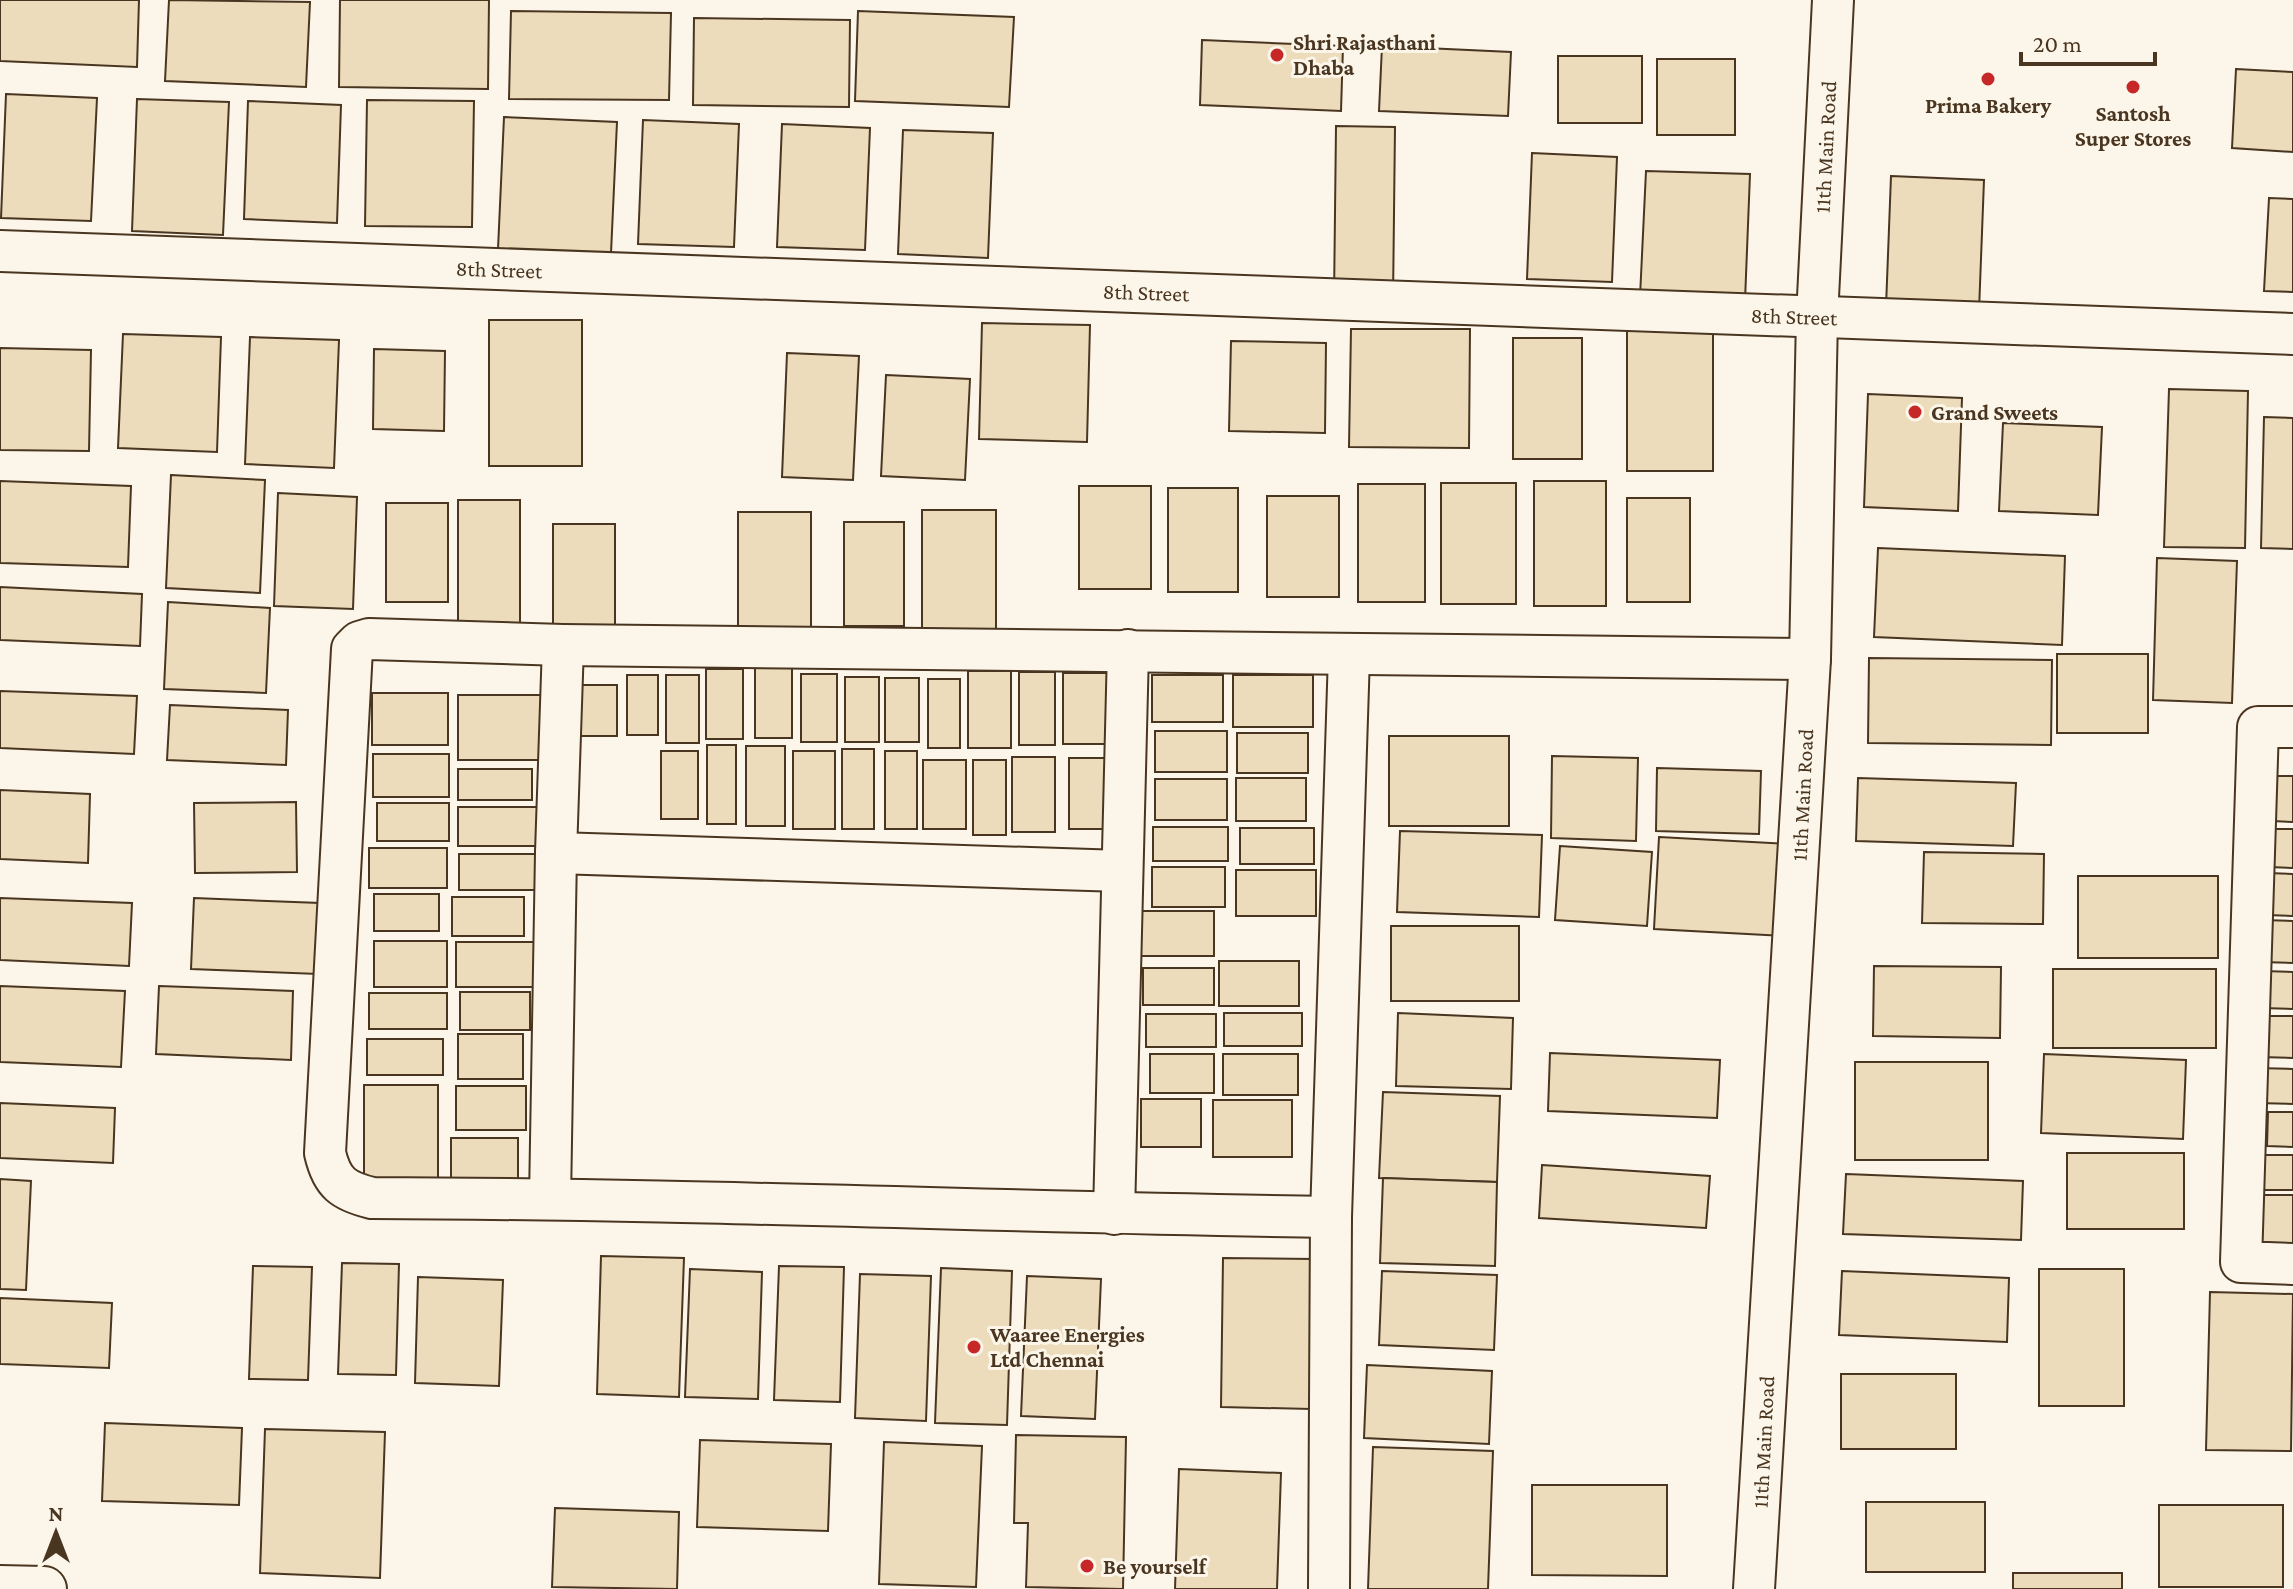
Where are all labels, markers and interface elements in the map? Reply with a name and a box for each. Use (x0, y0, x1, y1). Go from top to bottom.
scale bar (2021, 16, 2155, 66)
place label: Shri Rajasthani Dhaba (1293, 30, 1437, 80)
text: 20 m (2033, 30, 2082, 57)
marker: Shri Rajasthani Dhaba (1268, 46, 1286, 64)
marker: Prima Bakery (1979, 70, 1997, 88)
marker: Santosh Super Stores (2124, 78, 2142, 96)
street label: 11th Main Road (1810, 80, 1841, 214)
place label: Prima Bakery (1925, 93, 2051, 118)
place label: Santosh Super Stores (2075, 101, 2191, 151)
street label: 8th Street (455, 255, 543, 284)
street label: 8th Street (1102, 278, 1190, 307)
street label: 8th Street (1750, 302, 1838, 331)
place label: Grand Sweets (1931, 400, 2058, 425)
marker: Grand Sweets (1906, 403, 1924, 421)
street label: 11th Main Road (1787, 728, 1818, 862)
place label: Waaree Energies Ltd Chennai (989, 1322, 1145, 1372)
marker: Waaree Energies Ltd Chennai (965, 1338, 983, 1356)
street label: 11th Main Road (1748, 1375, 1779, 1509)
north arrow (16, 1493, 96, 1573)
text: N (49, 1501, 64, 1526)
place label: Be yourself (1103, 1554, 1208, 1579)
marker: Be yourself (1078, 1557, 1096, 1575)

